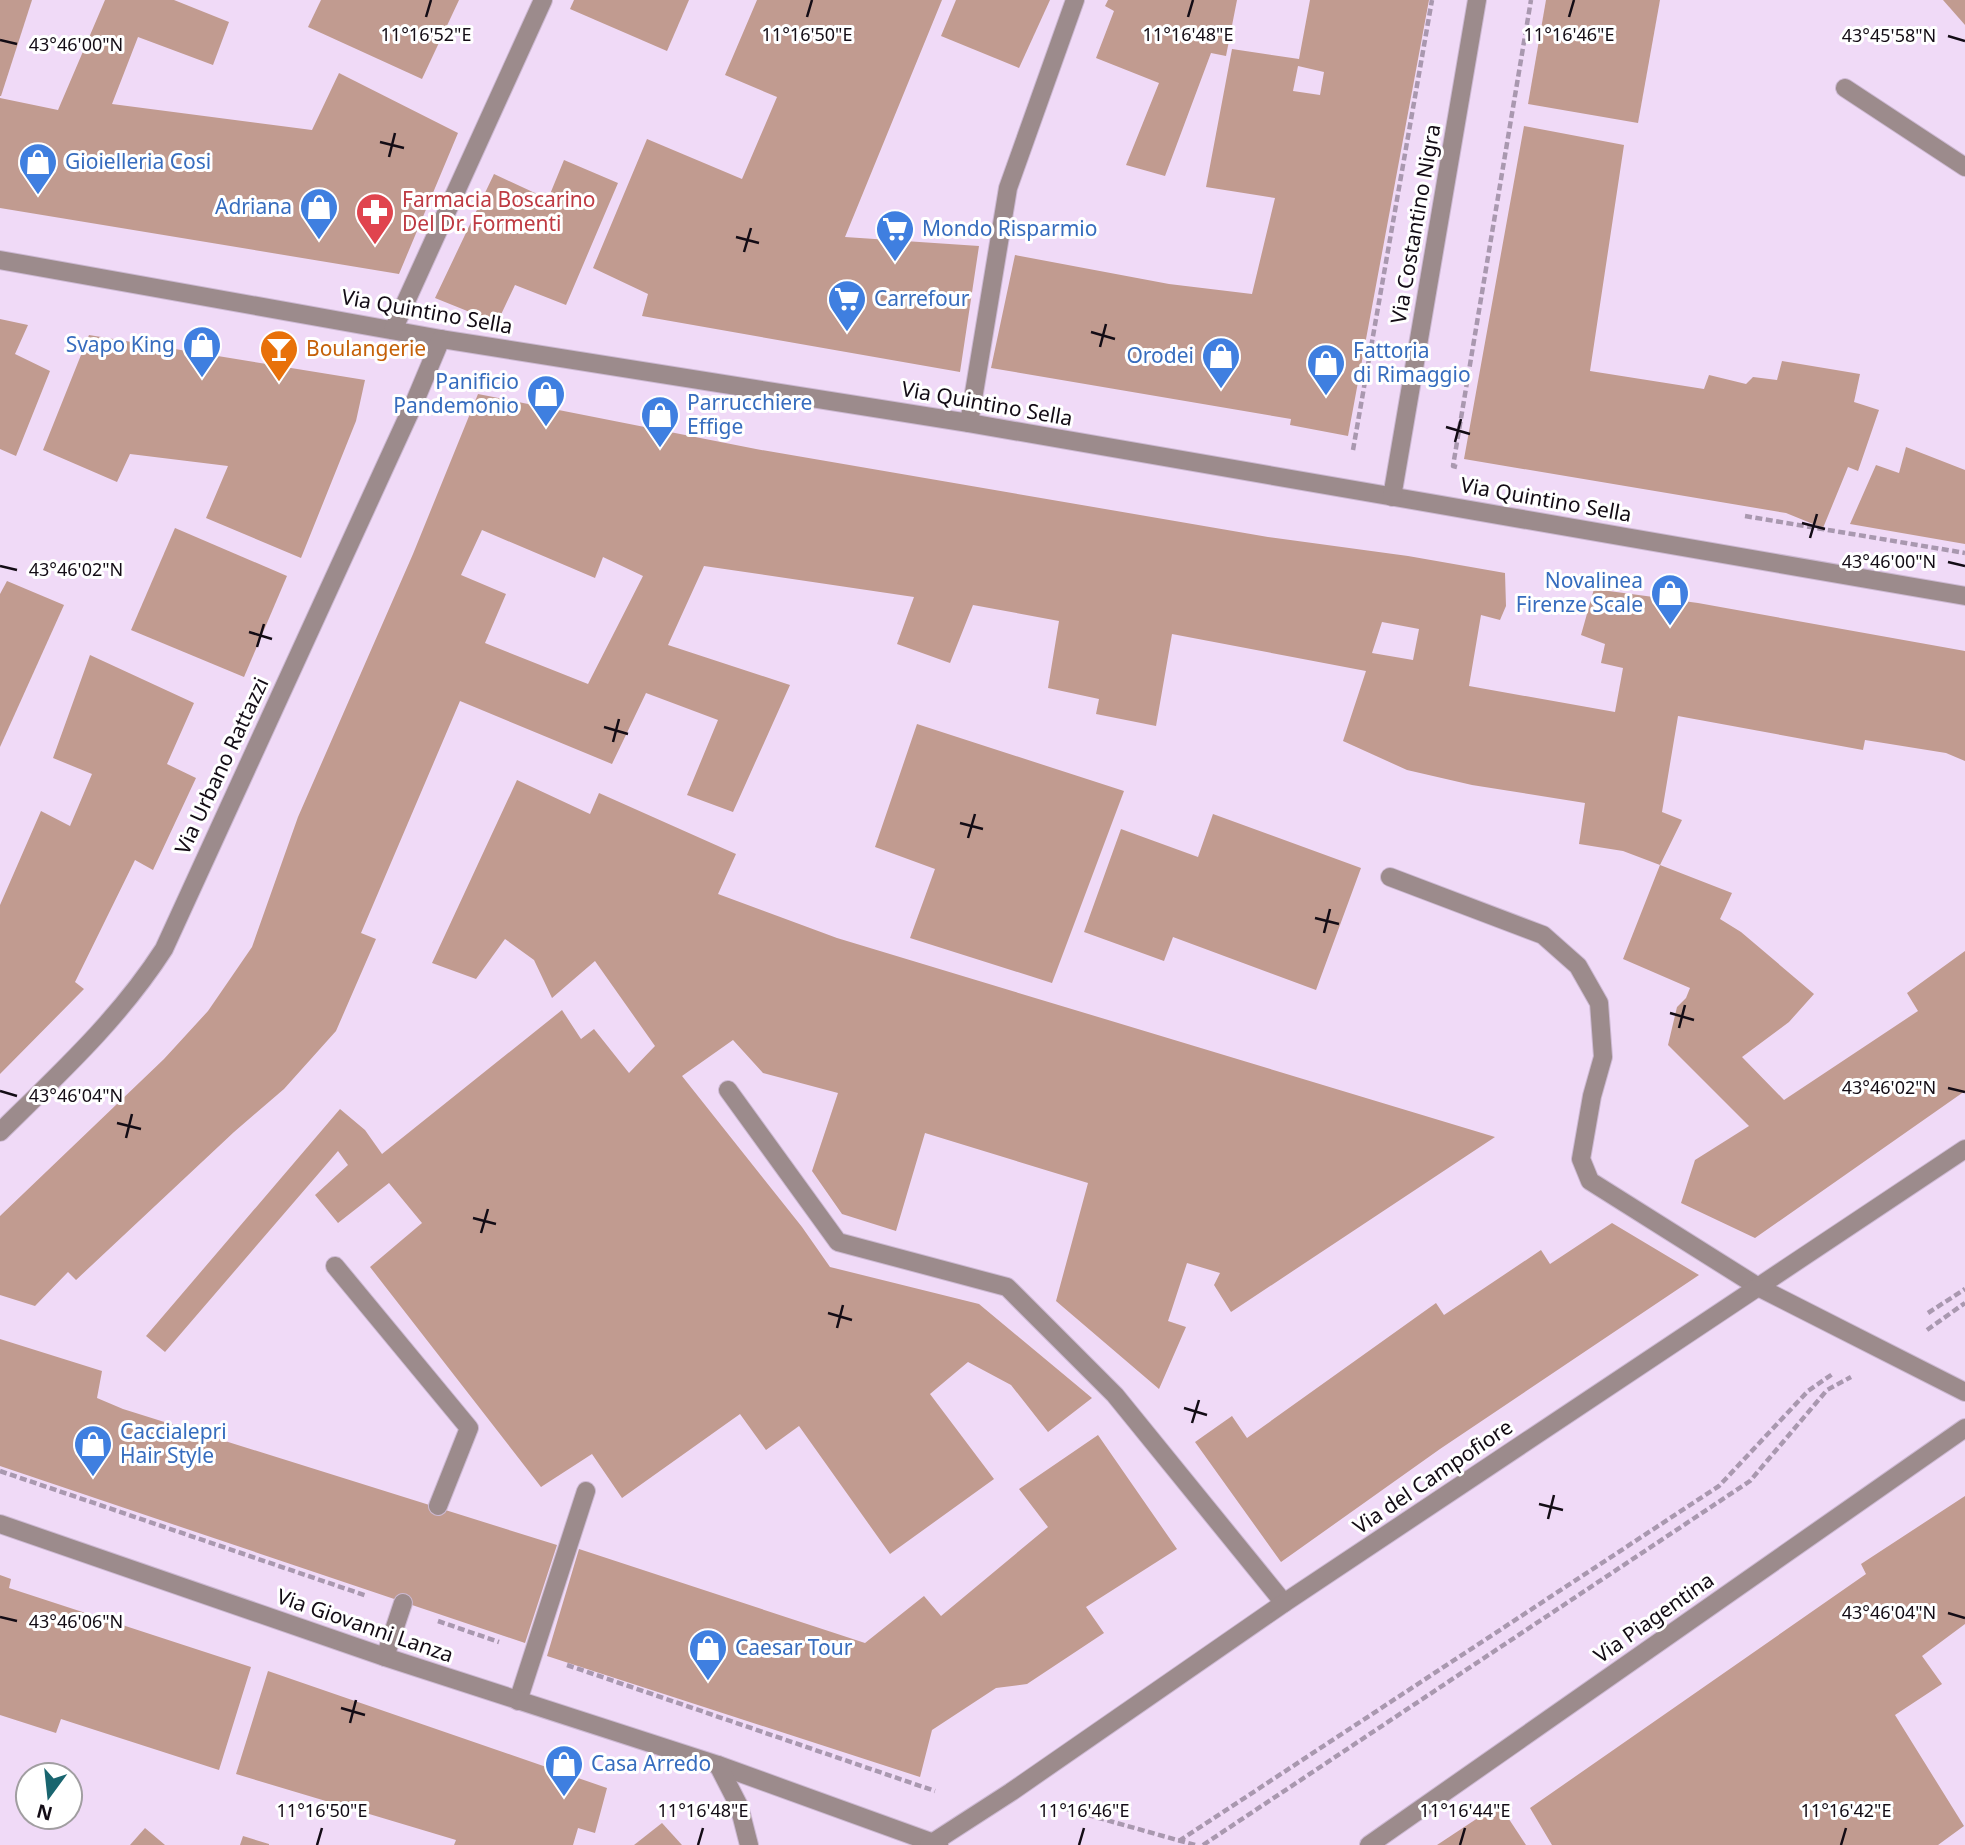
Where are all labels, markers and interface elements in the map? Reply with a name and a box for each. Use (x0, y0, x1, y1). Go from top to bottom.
text: 11°16'52"E (381, 22, 471, 46)
text: 11°16'50"E (762, 22, 852, 46)
text: 11°16'48"E (1143, 22, 1233, 46)
text: 11°16'46"E (1524, 22, 1614, 46)
text: 43°45'58"N (1842, 23, 1936, 47)
text: 43°46'00"N (29, 32, 123, 56)
street label: Via Costantino Nigra (1384, 122, 1446, 326)
shop icon: Gioielleria Cosi (17, 141, 59, 196)
place label: Gioielleria Cosi (65, 147, 211, 175)
place label: Farmacia Boscarino Del Dr. Formenti (402, 185, 596, 237)
shop icon: Adriana (298, 186, 340, 241)
pharmacy icon: Farmacia Boscarino Del Dr. Formenti (354, 191, 396, 246)
place label: Adriana (215, 192, 292, 220)
supermarket icon: Mondo Risparmio (874, 208, 916, 263)
place label: Mondo Risparmio (922, 214, 1097, 242)
supermarket icon: Carrefour (826, 278, 868, 333)
street label: Via Quintino Sella (339, 282, 515, 340)
place label: Carrefour (874, 284, 970, 312)
shop icon: Svapo King (181, 324, 223, 379)
bar icon: Boulangerie (258, 328, 300, 383)
place label: Svapo King (66, 330, 175, 358)
place label: Boulangerie (306, 334, 426, 362)
shop icon: Orodei (1200, 335, 1242, 390)
place label: Fattoria di Rimaggio (1353, 336, 1471, 388)
place label: Orodei (1126, 341, 1194, 369)
shop icon: Fattoria di Rimaggio (1305, 342, 1347, 397)
place label: Panificio Pandemonio (393, 367, 519, 419)
shop icon: Panificio Pandemonio (525, 373, 567, 428)
street label: Via Quintino Sella (899, 374, 1075, 432)
place label: Parrucchiere Effige (687, 388, 812, 440)
shop icon: Parrucchiere Effige (639, 394, 681, 449)
street label: Via Quintino Sella (1458, 470, 1634, 528)
text: 43°46'00"N (1842, 549, 1936, 573)
text: 43°46'02"N (29, 557, 123, 581)
place label: Novalinea Firenze Scale (1516, 566, 1643, 618)
shop icon: Novalinea Firenze Scale (1649, 572, 1691, 627)
street label: Via Urbano Rattazzi (168, 673, 274, 859)
text: 43°46'02"N (1842, 1075, 1936, 1099)
text: 43°46'04"N (29, 1083, 123, 1107)
street label: Via del Campofiore (1347, 1412, 1518, 1540)
place label: Caccialepri Hair Style (120, 1417, 227, 1469)
shop icon: Caccialepri Hair Style (72, 1423, 114, 1478)
street label: Via Piagentina (1588, 1565, 1719, 1669)
street label: Via Giovanni Lanza (273, 1582, 457, 1668)
text: 43°46'04"N (1842, 1600, 1936, 1624)
text: 43°46'06"N (29, 1609, 123, 1633)
shop icon: Caesar Tour (687, 1627, 729, 1682)
place label: Caesar Tour (735, 1633, 853, 1661)
shop icon: Casa Arredo (543, 1743, 585, 1798)
place label: Casa Arredo (591, 1749, 711, 1777)
north arrow (14, 1761, 84, 1831)
text: N (34, 1798, 55, 1827)
text: 11°16'50"E (277, 1798, 367, 1822)
text: 11°16'48"E (658, 1798, 748, 1822)
text: 11°16'46"E (1039, 1798, 1129, 1822)
text: 11°16'44"E (1420, 1798, 1510, 1822)
text: 11°16'42"E (1801, 1798, 1891, 1822)

